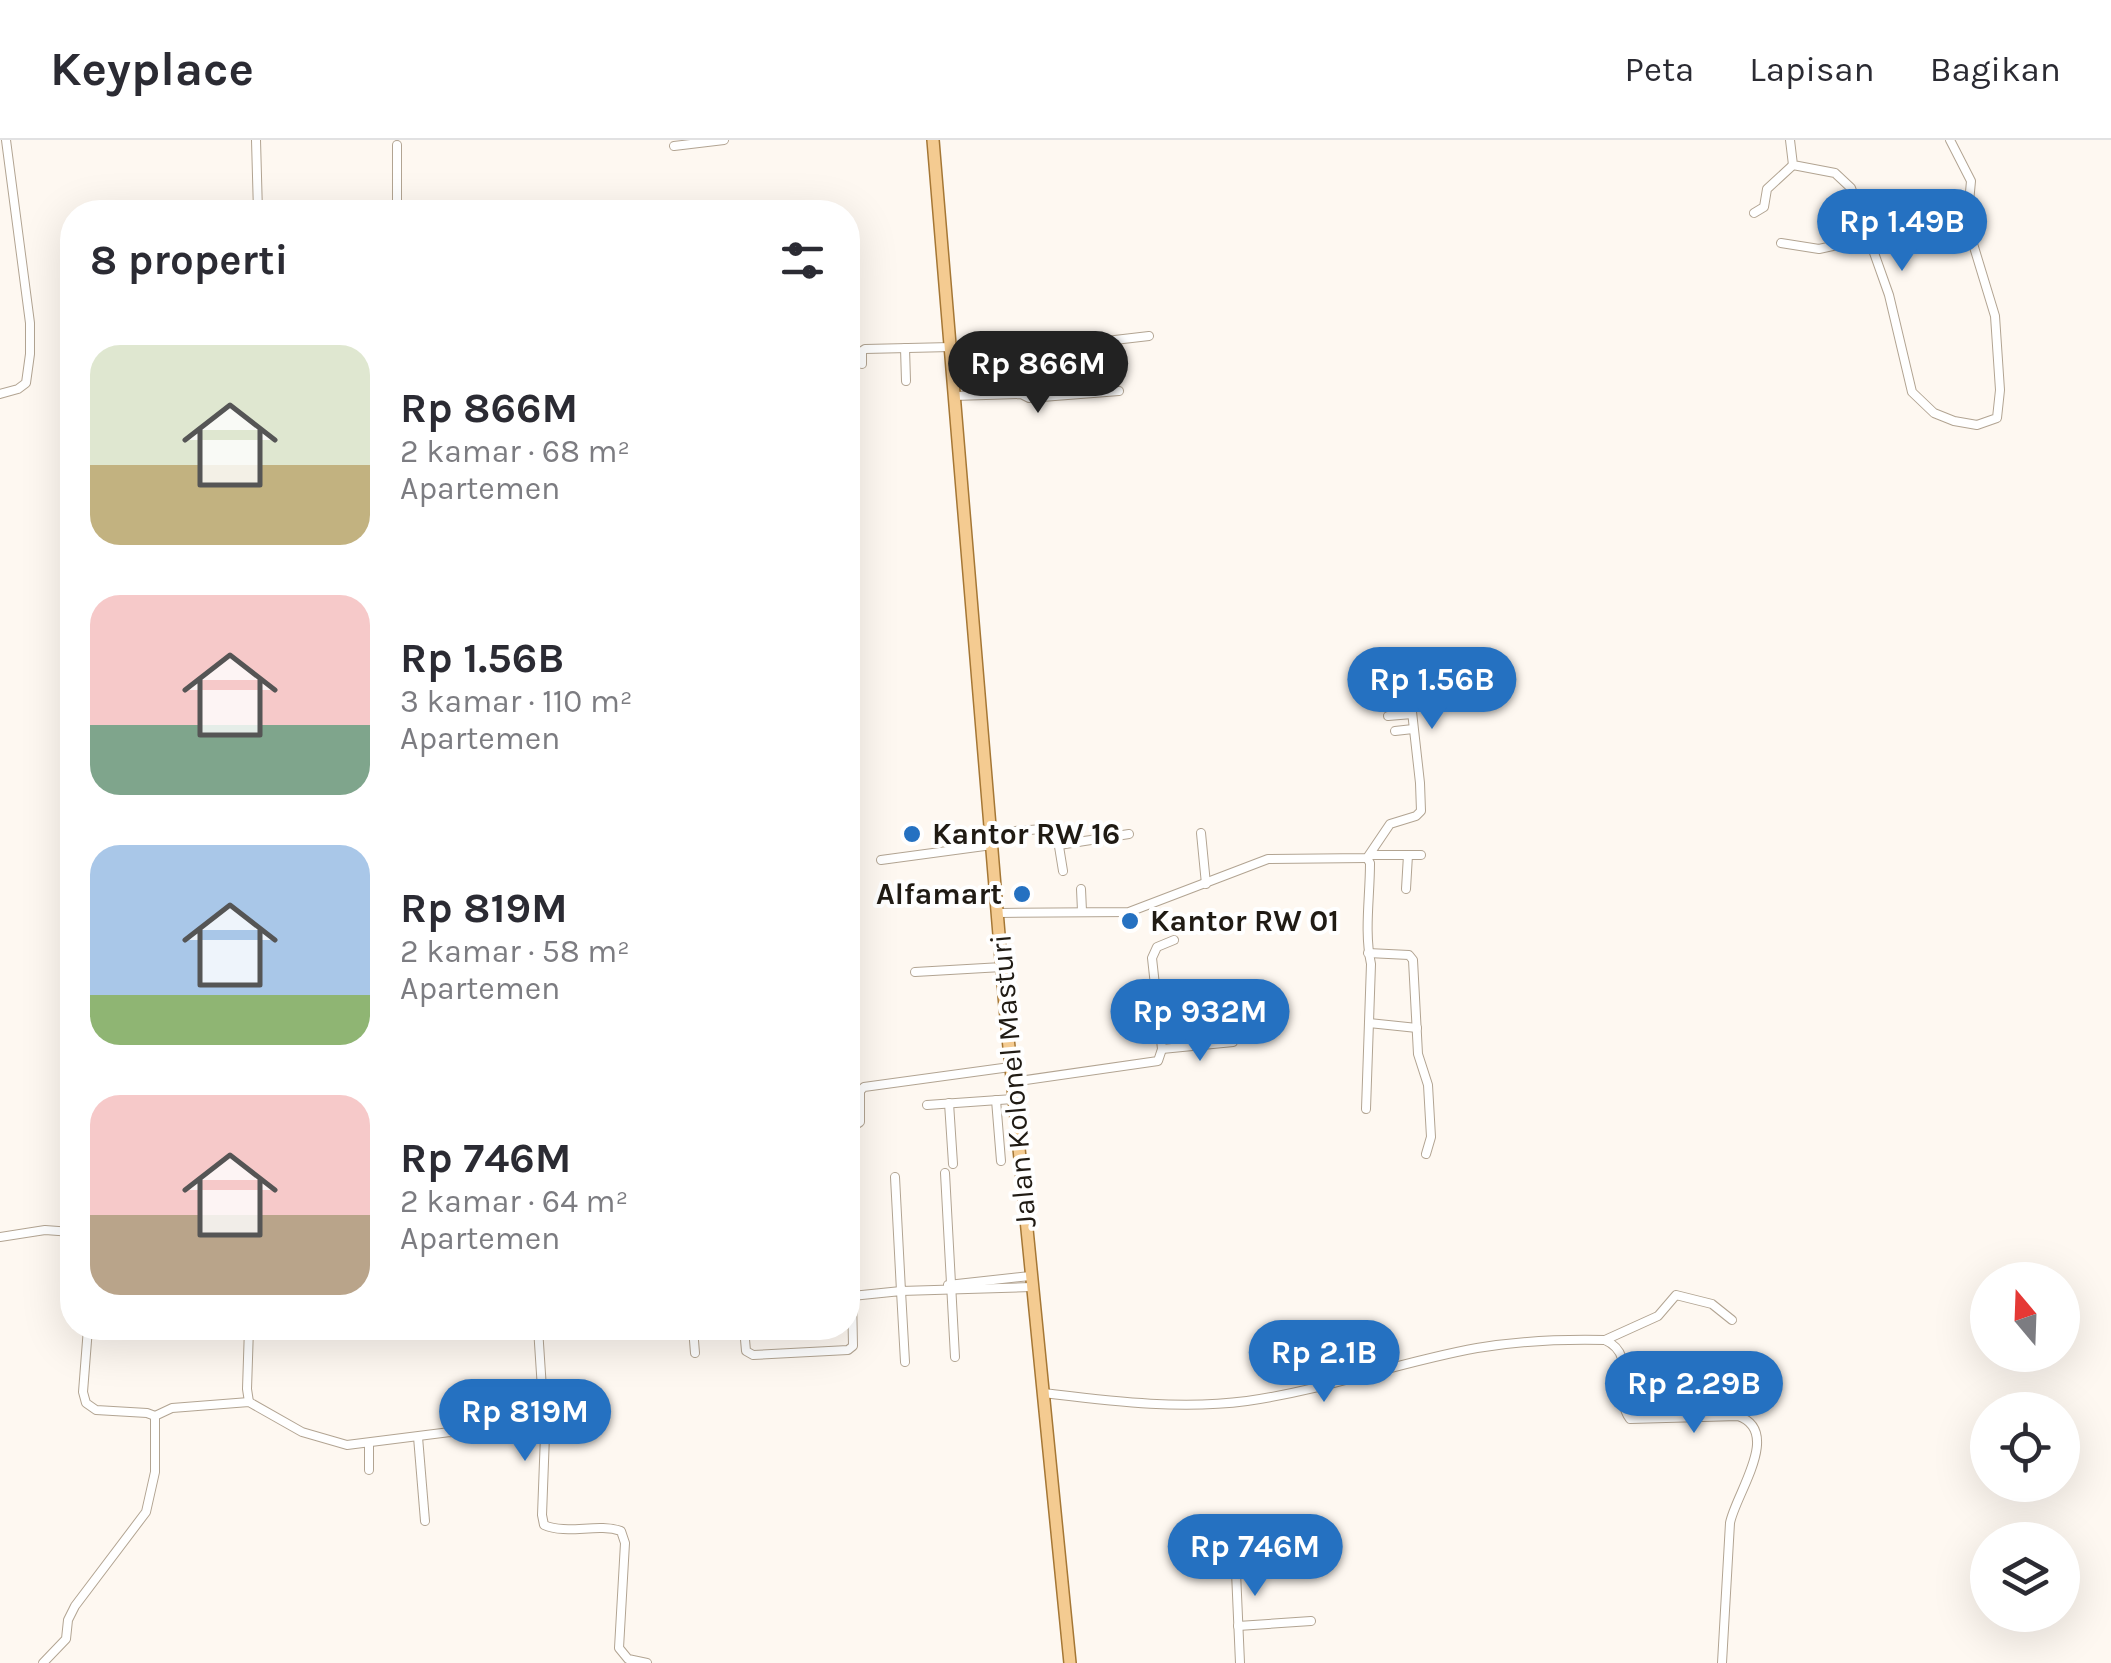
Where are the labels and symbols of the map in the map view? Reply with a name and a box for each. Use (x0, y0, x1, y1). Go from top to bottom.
pin: Rp 1.49B (1799, 189, 2005, 274)
pin: Rp 866M (946, 331, 1130, 416)
pin: Rp 1.56B (1329, 647, 1535, 732)
place label: Kantor RW 16 (932, 816, 1120, 852)
marker: Kantor RW 16 (901, 823, 923, 845)
place label: Alfamart (876, 876, 1002, 912)
marker: Alfamart (1011, 883, 1033, 905)
place label: Kantor RW 01 (1150, 903, 1339, 939)
marker: Kantor RW 01 (1119, 910, 1141, 932)
street label: Jalan Kolonel Masturi (982, 933, 1044, 1229)
pin: Rp 932M (1108, 979, 1292, 1064)
north arrow (1970, 1262, 2080, 1372)
pin: Rp 2.1B (1232, 1320, 1416, 1405)
pin: Rp 2.29B (1591, 1351, 1797, 1436)
pin: Rp 819M (433, 1379, 617, 1464)
pin: Rp 746M (1163, 1514, 1347, 1599)

